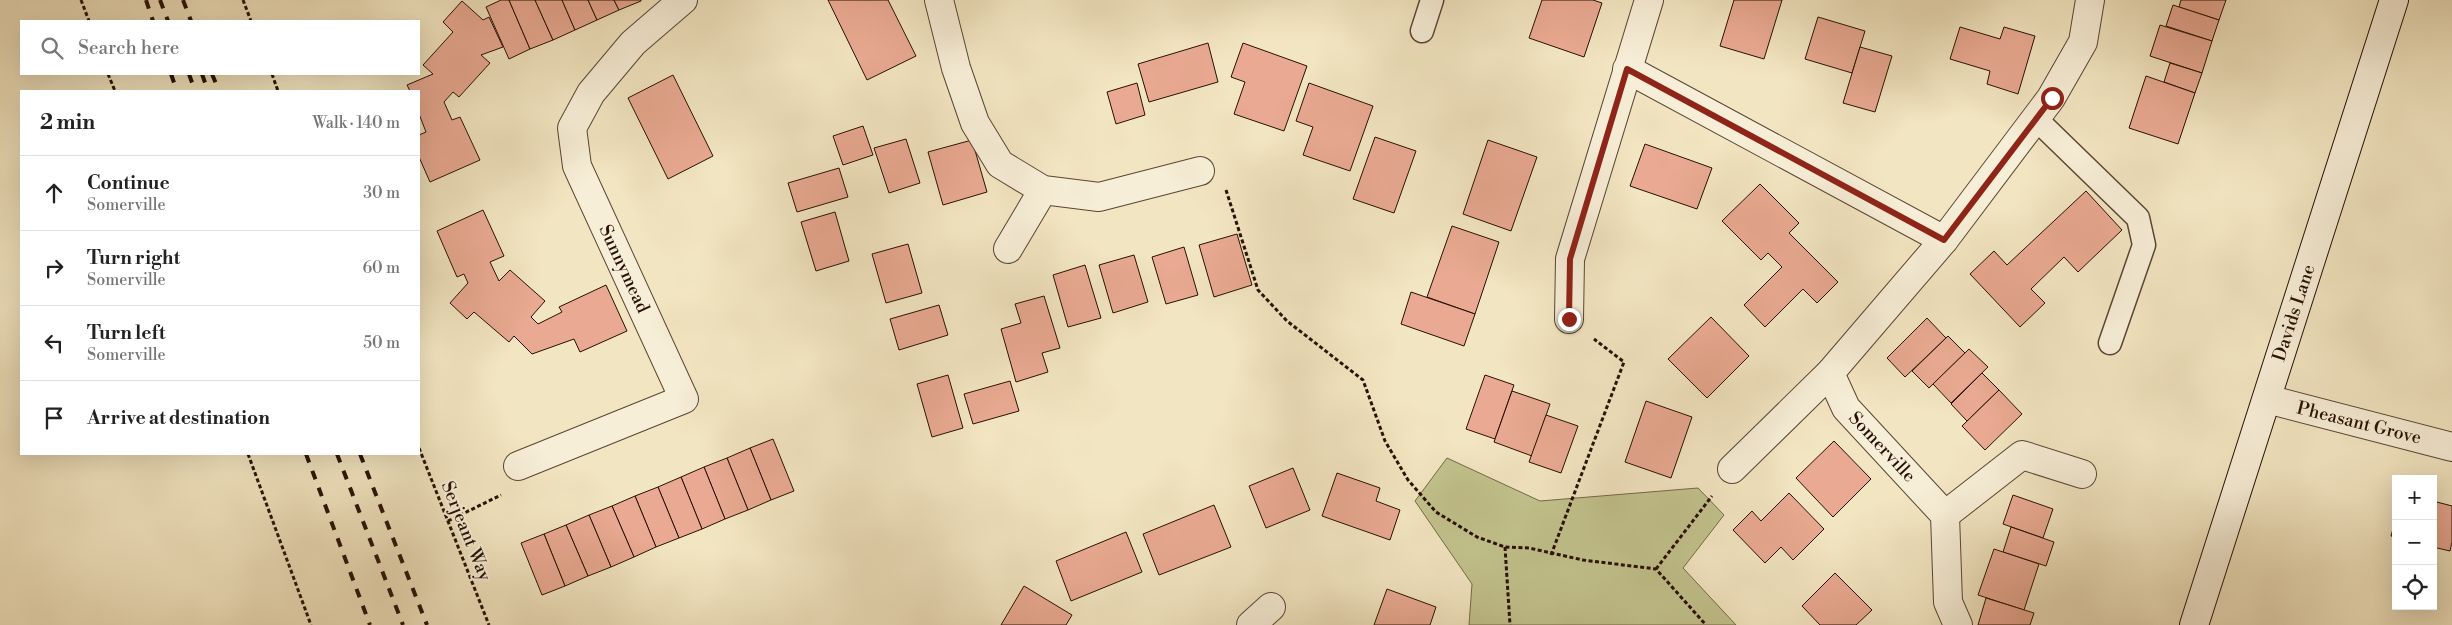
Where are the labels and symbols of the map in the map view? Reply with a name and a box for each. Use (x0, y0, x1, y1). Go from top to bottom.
route start (2041, 87, 2064, 110)
street label: Sunnymead (594, 221, 655, 318)
street label: Davids Lane (2268, 262, 2320, 364)
route end (1558, 308, 1581, 331)
street label: Pheasant Grove (2294, 396, 2424, 450)
street label: Somerville (1843, 407, 1921, 487)
street label: Serjeant Way (436, 478, 496, 584)

